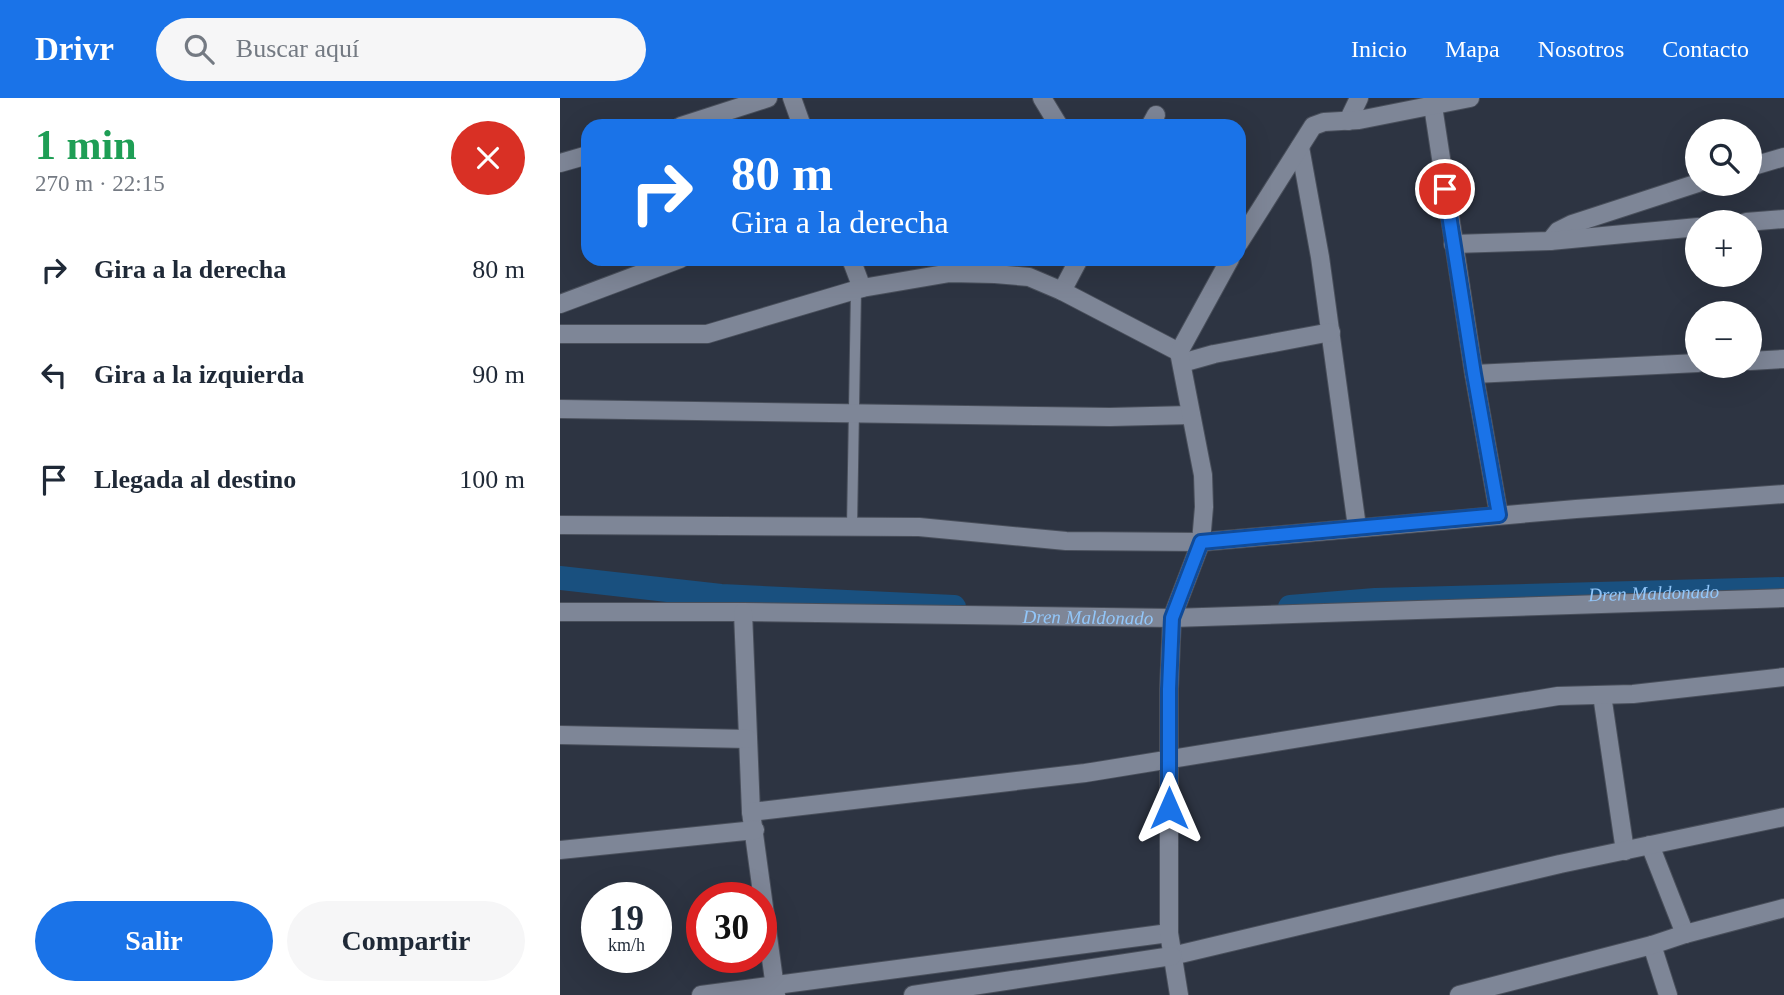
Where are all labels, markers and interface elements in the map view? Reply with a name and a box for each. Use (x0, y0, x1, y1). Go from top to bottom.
search box (156, 18, 646, 81)
icon: search (180, 30, 218, 68)
text: Drivr (35, 31, 114, 67)
text: Buscar aquí (236, 34, 359, 63)
text: Inicio (1351, 36, 1407, 62)
text: Mapa (1445, 36, 1500, 62)
text: Nosotros (1538, 36, 1624, 62)
text: Contacto (1662, 36, 1749, 62)
map controls (1685, 119, 1762, 378)
button: search (1685, 119, 1762, 196)
button: close (451, 121, 525, 195)
text: 1 min (35, 122, 137, 168)
text: 80 m (731, 146, 833, 201)
icon: right (616, 147, 707, 238)
pin (1415, 159, 1475, 219)
icon: arrive (1426, 170, 1464, 208)
text: 270 m · 22:15 (35, 171, 165, 196)
text: Gira a la derecha (731, 204, 949, 240)
button: + (1685, 210, 1762, 287)
icon: right (35, 251, 73, 289)
text: Gira a la derecha (94, 255, 286, 284)
text: 80 m (472, 255, 525, 284)
button: − (1685, 301, 1762, 378)
icon: left (35, 356, 73, 394)
text: Gira a la izquierda (94, 360, 304, 389)
text: 90 m (472, 360, 525, 389)
icon: arrive (35, 461, 73, 499)
text: Llegada al destino (94, 465, 296, 494)
text: 100 m (459, 465, 525, 494)
water label: Dren Maldonado (1587, 580, 1719, 605)
water label: Dren Maldonado (1021, 605, 1153, 628)
position arrow (1132, 771, 1206, 845)
speed limit sign: 30 (686, 882, 777, 973)
text: 19 (609, 899, 644, 938)
button: Salir (35, 901, 273, 981)
button: Compartir (287, 901, 525, 981)
text: km/h (608, 935, 645, 955)

